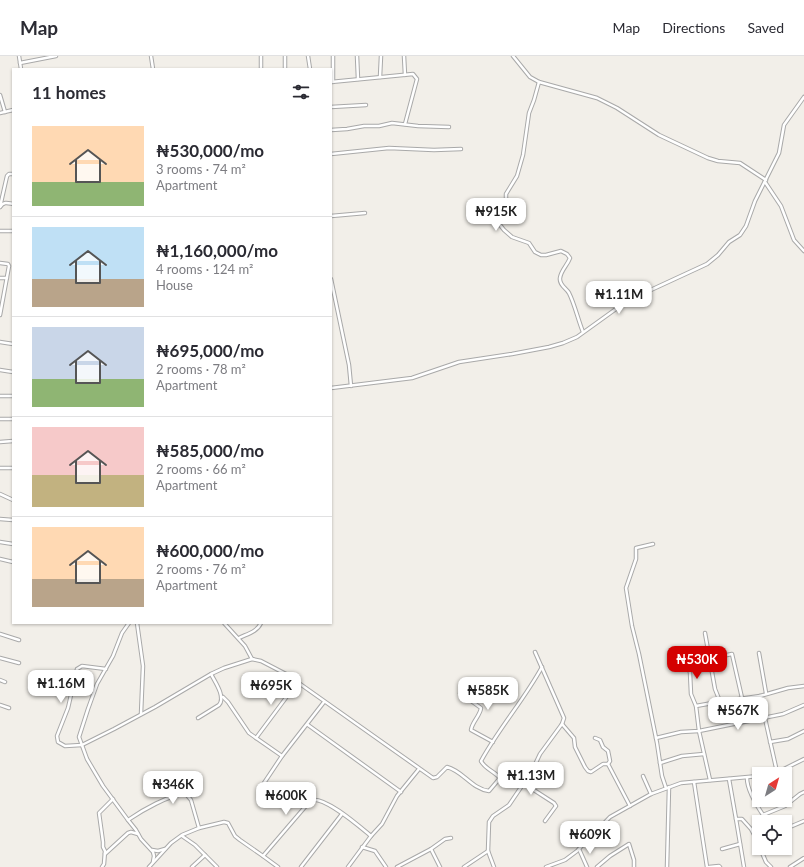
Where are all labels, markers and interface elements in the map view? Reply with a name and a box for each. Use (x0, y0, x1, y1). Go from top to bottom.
text: Map (20, 16, 58, 39)
text: Map (613, 19, 640, 36)
text: Directions (662, 19, 725, 36)
text: Saved (747, 19, 784, 36)
icon: filters (290, 81, 312, 103)
text: 11 homes (32, 82, 106, 103)
text: ₦530,000/mo (156, 140, 264, 161)
icon: home (64, 142, 112, 190)
text: 3 rooms · 74 m² (156, 161, 246, 177)
text: Apartment (156, 177, 217, 193)
pin: ₦915K (468, 198, 524, 232)
text: ₦915K (475, 203, 517, 219)
text: ₦1,160,000/mo (156, 240, 278, 261)
icon: home (64, 243, 112, 291)
text: 4 rooms · 124 m² (156, 261, 253, 277)
text: House (156, 277, 193, 293)
pin: ₦1.11M (586, 281, 652, 315)
text: ₦1.11M (595, 286, 643, 302)
text: ₦695,000/mo (156, 340, 264, 361)
icon: home (64, 343, 112, 391)
text: 2 rooms · 78 m² (156, 361, 246, 377)
text: Apartment (156, 377, 217, 393)
text: ₦585,000/mo (156, 440, 264, 461)
icon: home (64, 443, 112, 491)
text: 2 rooms · 66 m² (156, 461, 246, 477)
text: Apartment (156, 477, 217, 493)
text: ₦600,000/mo (156, 540, 264, 561)
icon: home (64, 543, 112, 591)
text: 2 rooms · 76 m² (156, 561, 246, 577)
text: Apartment (156, 577, 217, 593)
pin: ₦530K (669, 646, 725, 680)
text: ₦530K (676, 651, 718, 667)
pin: ₦1.16M (28, 670, 94, 704)
pin: ₦695K (243, 672, 299, 706)
text: ₦1.16M (37, 675, 85, 691)
text: ₦695K (250, 677, 292, 693)
pin: ₦585K (460, 677, 516, 711)
text: ₦585K (467, 682, 509, 698)
pin: ₦567K (710, 697, 766, 731)
text: ₦567K (717, 702, 759, 718)
pin: ₦1.13M (498, 762, 564, 796)
text: ₦1.13M (507, 767, 555, 783)
north arrow (752, 767, 792, 807)
map controls (752, 767, 792, 855)
pin: ₦346K (145, 771, 201, 805)
text: ₦346K (152, 776, 194, 792)
pin: ₦600K (258, 782, 314, 816)
text: ₦600K (265, 787, 307, 803)
button: locate (752, 815, 792, 855)
pin: ₦609K (562, 821, 618, 855)
text: ₦609K (569, 826, 611, 842)

